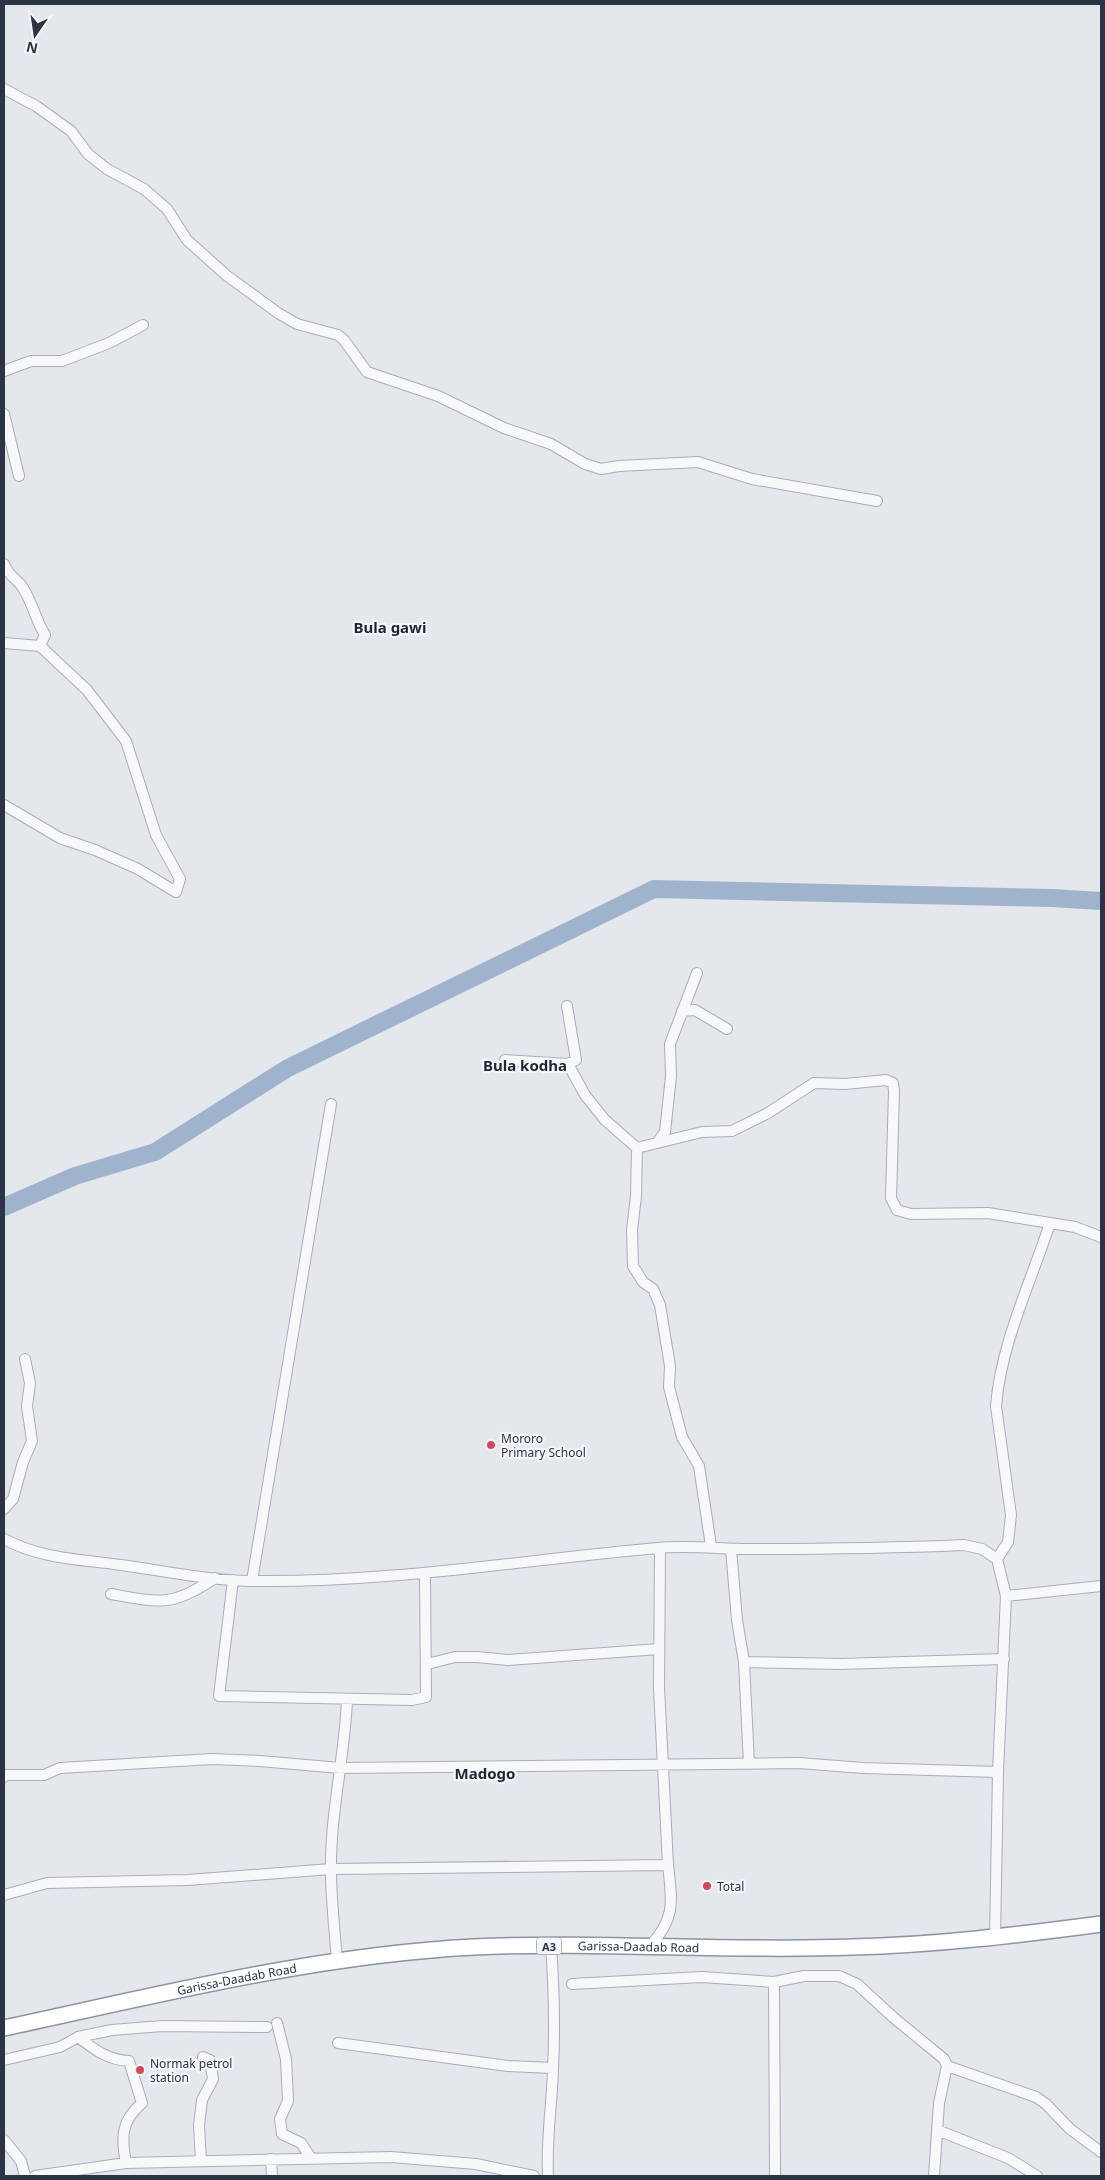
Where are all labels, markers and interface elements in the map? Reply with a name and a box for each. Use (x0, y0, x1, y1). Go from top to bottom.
north arrow (10, 10, 60, 60)
text: N (24, 38, 40, 59)
district label: Bula gawi (354, 617, 426, 637)
district label: Bula kodha (483, 1055, 567, 1075)
place label: Mororo Primary School (501, 1430, 586, 1461)
marker: Mororo Primary School (485, 1439, 497, 1451)
district label: Madogo (455, 1763, 515, 1783)
place label: Total (717, 1878, 744, 1895)
marker: Total (701, 1880, 713, 1892)
street label: Garissa-Daadab Road (578, 1937, 699, 1956)
road number: A3 (536, 1938, 562, 1954)
street label: Garissa-Daadab Road (176, 1959, 298, 1999)
place label: Normak petrol station (150, 2055, 232, 2086)
marker: Normak petrol station (134, 2064, 146, 2076)

